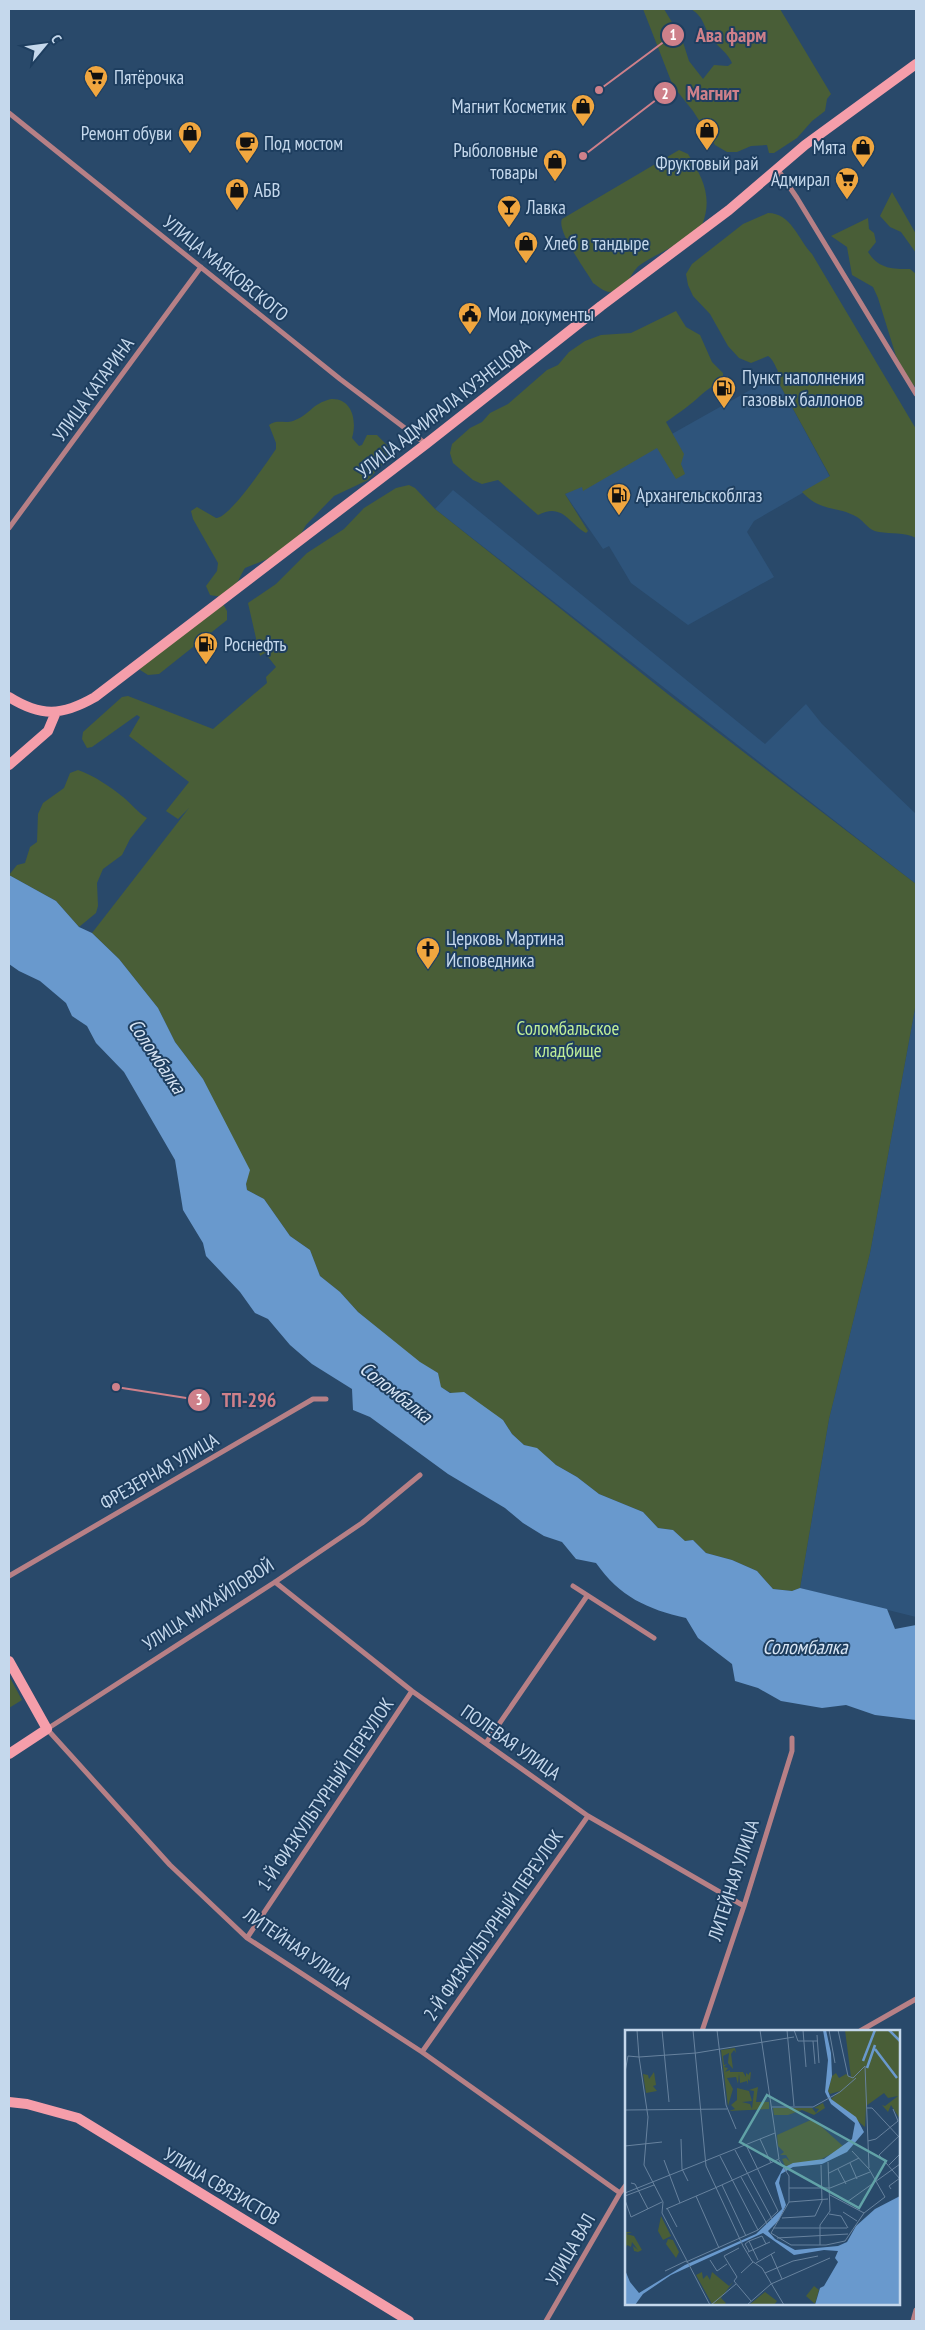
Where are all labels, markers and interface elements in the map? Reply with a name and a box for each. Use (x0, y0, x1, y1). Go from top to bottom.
callout: Ава фарм (661, 17, 777, 52)
north arrow (20, 20, 70, 70)
text: Ава фарм (695, 22, 766, 48)
text: 1 (669, 25, 677, 44)
text: С (47, 32, 66, 46)
supermarket icon: Пятёрочка (83, 64, 109, 98)
place label: Пятёрочка (114, 65, 184, 89)
callout: Магнит (652, 76, 750, 111)
text: Магнит (687, 80, 739, 106)
text: 2 (661, 84, 669, 103)
shop icon: Магнит Косметик (570, 93, 596, 127)
place label: Магнит Косметик (451, 94, 567, 118)
shop icon: Фруктовый рай (694, 117, 720, 151)
shop icon: Ремонт обуви (177, 120, 203, 154)
place label: Ремонт обуви (81, 121, 172, 145)
cafe icon: Под мостом (234, 130, 260, 164)
place label: Под мостом (264, 131, 343, 155)
shop icon: Мята (850, 134, 876, 168)
place label: Мята (813, 135, 846, 159)
place label: Рыболовные товары (453, 138, 538, 184)
shop icon: Рыболовные товары (542, 148, 568, 182)
place label: Фруктовый рай (655, 151, 759, 175)
supermarket icon: Адмирал (834, 166, 860, 200)
place label: Адмирал (771, 167, 830, 191)
shop icon: АБВ (224, 177, 250, 211)
place label: АБВ (254, 178, 280, 202)
bar icon: Лавка (496, 194, 522, 228)
place label: Лавка (525, 195, 566, 219)
street label: УЛИЦА МАЯКОВСКОГО (158, 210, 294, 326)
shop icon: Хлеб в тандыре (513, 230, 539, 264)
place label: Хлеб в тандыре (544, 231, 649, 255)
public building icon: Мои документы (457, 301, 483, 335)
place label: Мои документы (488, 302, 594, 326)
street label: УЛИЦА КАТАРИНА (47, 332, 139, 446)
street label: УЛИЦА АДМИРАЛА КУЗНЕЦОВА (352, 333, 534, 483)
place label: Пункт наполнения газовых баллонов (742, 365, 864, 411)
fuel station icon: Пункт наполнения газовых баллонов (711, 375, 737, 409)
fuel station icon: Архангельскоблгаз (606, 482, 632, 516)
place label: Архангельскоблгаз (636, 483, 762, 507)
fuel station icon: Роснефть (193, 631, 219, 665)
place label: Роснефть (224, 632, 286, 656)
place label: Церковь Мартина Исповедника (446, 926, 564, 972)
church icon: Церковь Мартина Исповедника (415, 936, 441, 970)
water label: Соломбалка (122, 1014, 192, 1099)
park label: Соломбальское кладбище (517, 1016, 620, 1062)
water label: Соломбалка (355, 1356, 438, 1429)
callout: ТП-296 (186, 1383, 286, 1418)
text: ТП-296 (222, 1387, 276, 1413)
text: 3 (195, 1390, 203, 1409)
street label: ФРЕЗЕРНАЯ УЛИЦА (95, 1427, 223, 1515)
street label: УЛИЦА МИХАЙЛОВОЙ (138, 1553, 278, 1655)
water label: Соломбалка (763, 1634, 848, 1660)
street label: 1-Й ФИЗКУЛЬТУРНЫЙ ПЕРЕУЛОК (251, 1693, 399, 1895)
street label: ПОЛЕВАЯ УЛИЦА (457, 1699, 565, 1785)
street label: ЛИТЕЙНАЯ УЛИЦА (702, 1816, 764, 1945)
street label: 2-Й ФИЗКУЛЬТУРНЫЙ ПЕРЕУЛОК (418, 1825, 568, 2025)
street label: ЛИТЕЙНАЯ УЛИЦА (239, 1901, 357, 1994)
inset map (625, 2030, 900, 2305)
street label: УЛИЦА СВЯЗИСТОВ (159, 2142, 285, 2230)
street label: УЛИЦА ВАЛ (540, 2209, 600, 2289)

